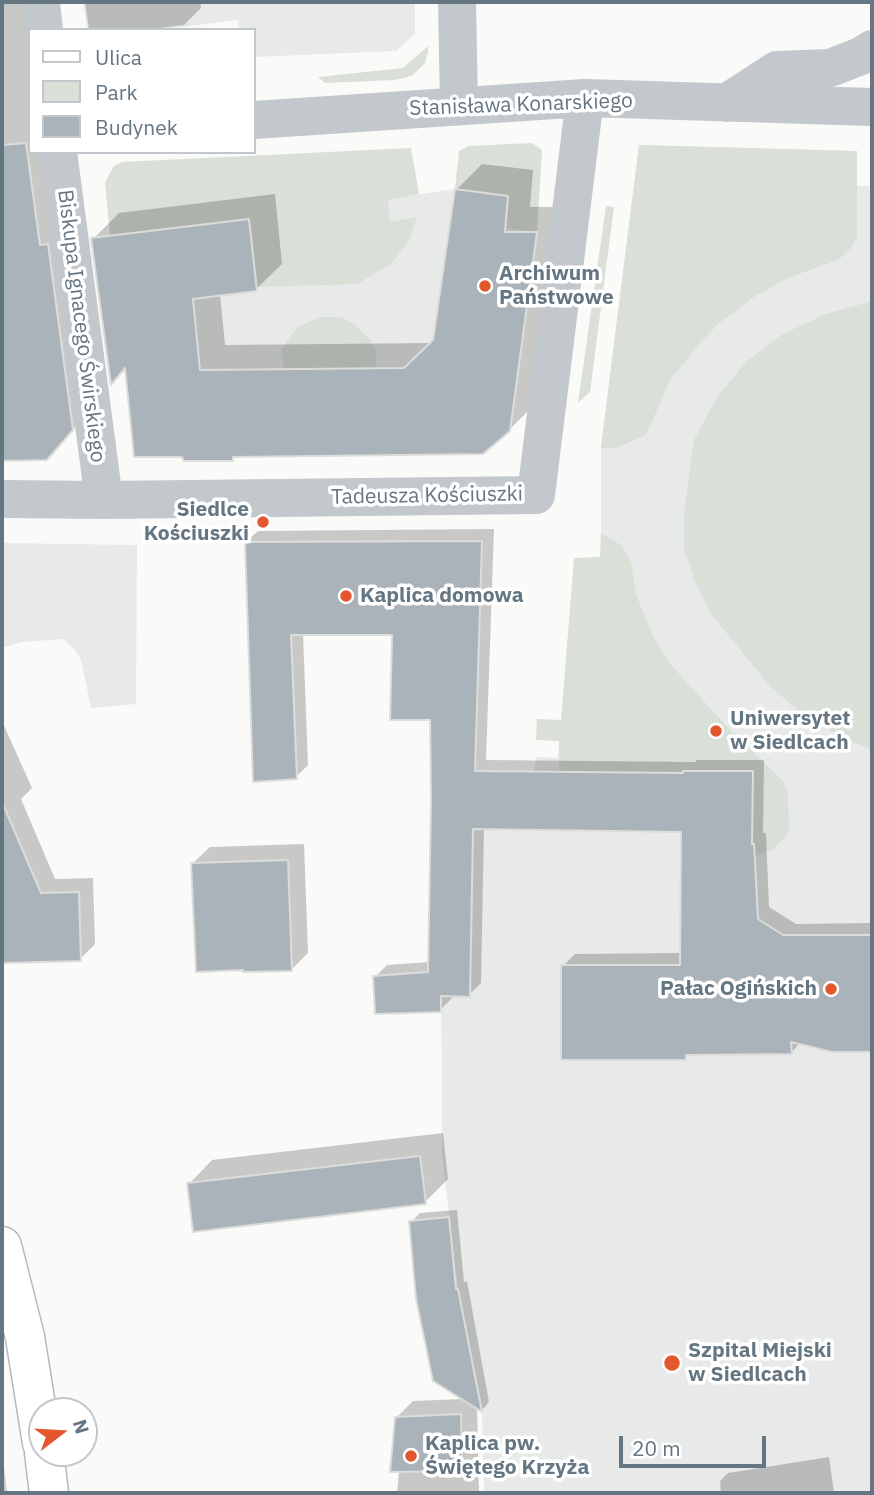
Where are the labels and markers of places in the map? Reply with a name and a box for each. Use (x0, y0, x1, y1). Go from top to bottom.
place label: Archiwum Państwowe (499, 261, 614, 311)
marker: Archiwum Państwowe (477, 278, 493, 294)
place label: Siedlce Kościuszki (144, 497, 249, 547)
marker: Siedlce Kościuszki (255, 514, 271, 530)
place label: Kaplica domowa (360, 583, 524, 609)
marker: Kaplica domowa (338, 588, 354, 604)
place label: Uniwersytet w Siedlcach (730, 706, 850, 756)
marker: Uniwersytet w Siedlcach (708, 723, 724, 739)
place label: Pałac Ogińskich (660, 976, 817, 1002)
marker: Pałac Ogińskich (823, 981, 839, 997)
place label: Szpital Miejski w Siedlcach (688, 1338, 832, 1388)
marker: Szpital Miejski w Siedlcach (662, 1353, 682, 1373)
place label: Kaplica pw. Świętego Krzyża (425, 1431, 589, 1481)
marker: Kaplica pw. Świętego Krzyża (403, 1448, 419, 1464)

